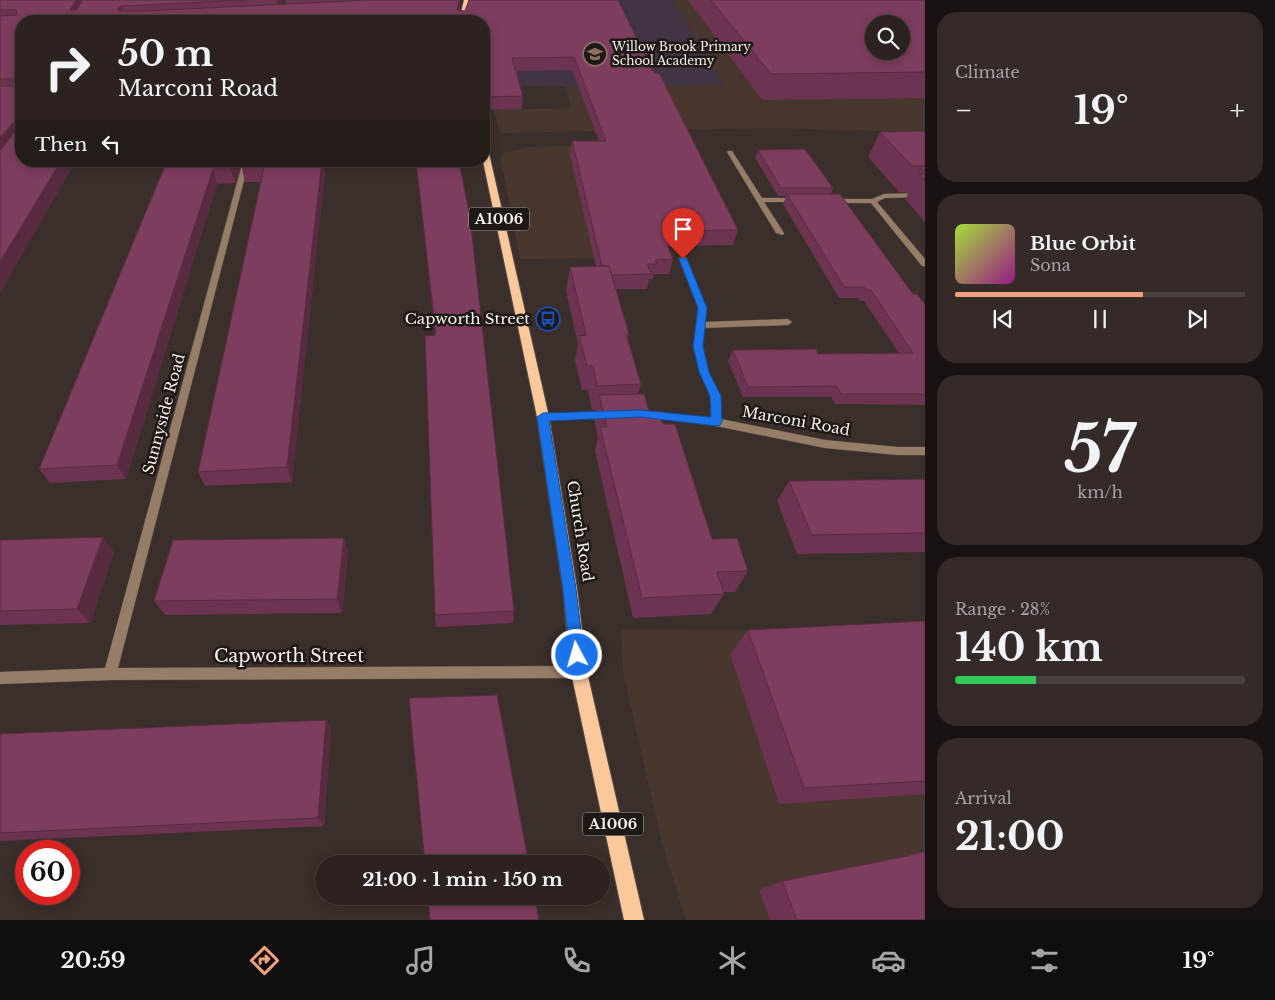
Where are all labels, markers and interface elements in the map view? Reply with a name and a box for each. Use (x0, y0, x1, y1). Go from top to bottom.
map controls (865, 15, 910, 60)
button: search (865, 15, 910, 60)
text: 50 m (118, 32, 213, 75)
icon: right (35, 35, 100, 100)
place label: Willow Brook Primary School Academy (611, 39, 751, 68)
school or university icon: Willow Brook Primary School Academy (582, 41, 608, 67)
text: Climate (955, 62, 1020, 82)
text: Marconi Road (118, 75, 278, 102)
text: 19° (1074, 87, 1129, 134)
text: − (955, 93, 973, 128)
text: + (1230, 93, 1245, 128)
icon: left (97, 130, 125, 158)
text: Then (35, 133, 87, 156)
road number: A1006 (469, 208, 529, 230)
pin (662, 208, 704, 259)
icon: arrive (669, 215, 697, 243)
text: Blue Orbit (1030, 232, 1136, 255)
text: Sona (1030, 255, 1071, 275)
icon: previous (989, 305, 1017, 333)
icon: pause (1086, 305, 1114, 333)
icon: next (1183, 305, 1211, 333)
bus stop icon: Capworth Street (535, 306, 561, 332)
place label: Capworth Street (405, 309, 530, 328)
street label: Sunnyside Road (138, 351, 189, 476)
street label: Marconi Road (741, 402, 851, 439)
text: 57 (1064, 409, 1136, 490)
street label: Church Road (563, 479, 598, 583)
text: km/h (1077, 482, 1123, 502)
text: Range · 28% (955, 599, 1050, 619)
text: 140 km (955, 624, 1103, 671)
position arrow (550, 628, 602, 680)
street label: Capworth Street (214, 645, 364, 667)
text: Arrival (955, 788, 1012, 808)
road number: A1006 (583, 812, 643, 836)
text: 21:00 (955, 813, 1064, 860)
speed limit sign: 60 (15, 840, 80, 905)
text: 21:00 · 1 min · 150 m (362, 868, 563, 891)
icon: directions (247, 943, 282, 978)
icon: music (403, 943, 438, 978)
icon: phone (559, 943, 594, 978)
icon: climate (715, 943, 750, 978)
icon: car (871, 943, 906, 978)
icon: filters (1027, 943, 1062, 978)
text: 20:59 (61, 947, 126, 974)
text: 19° (1183, 947, 1214, 974)

